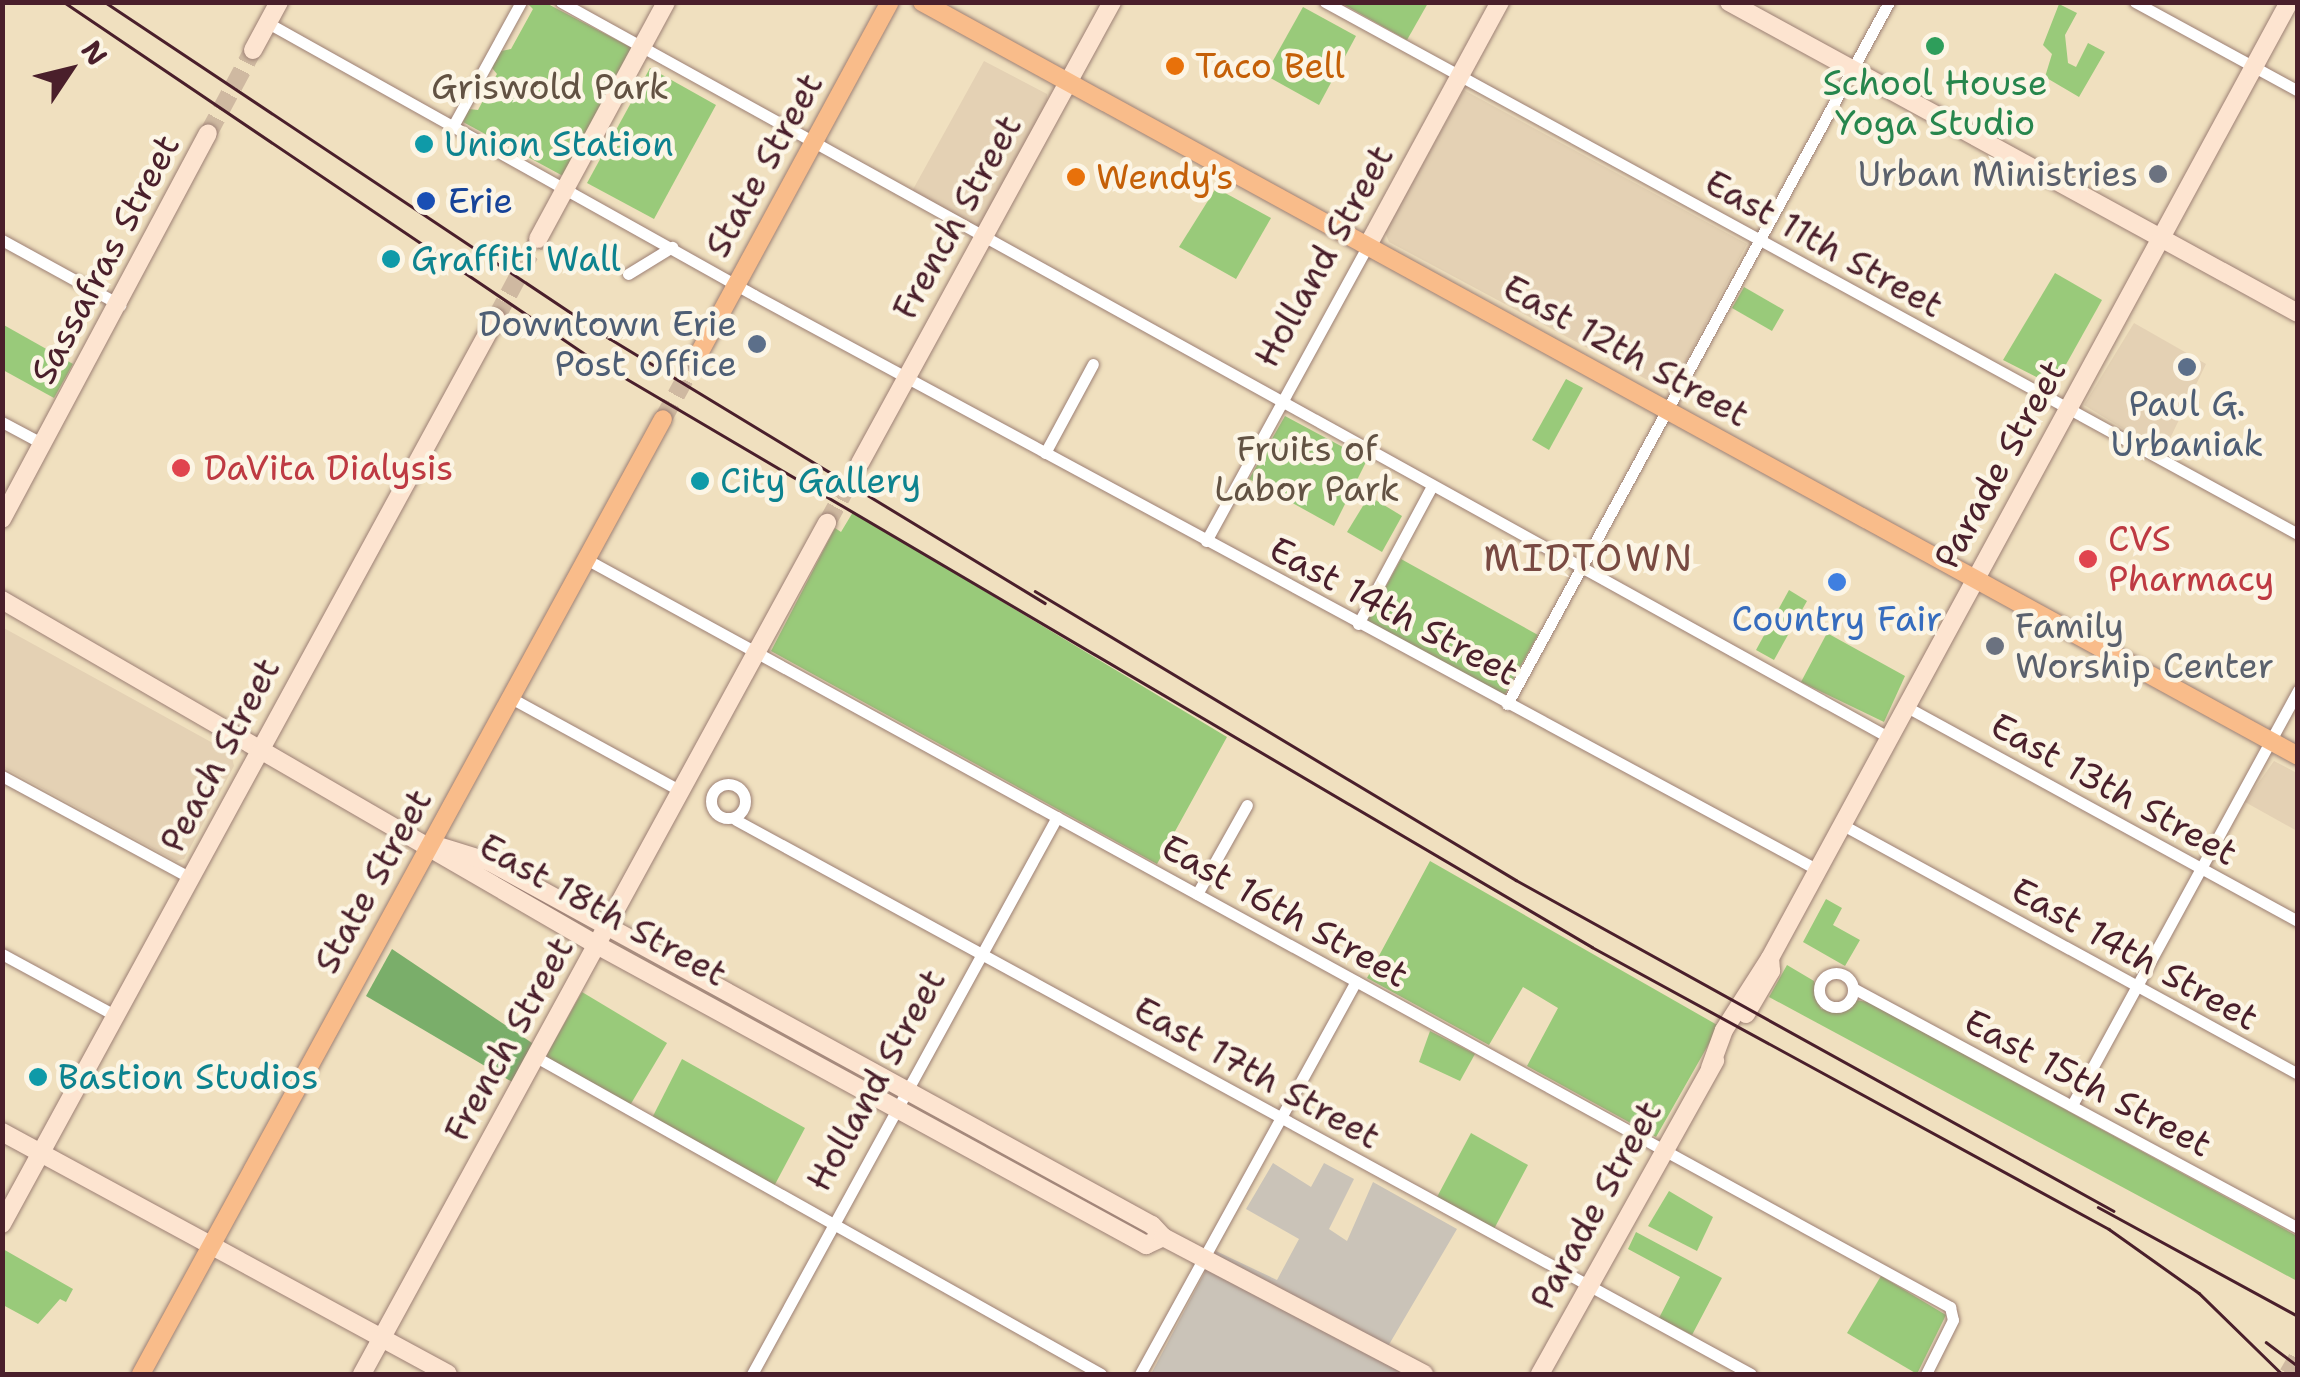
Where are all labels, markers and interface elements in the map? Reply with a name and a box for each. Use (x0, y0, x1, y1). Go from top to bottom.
north arrow (20, 20, 120, 120)
text: N (73, 33, 117, 73)
marker: School House Yoga Studio (1924, 35, 1946, 57)
place label: Taco Bell (1195, 45, 1345, 87)
marker: Taco Bell (1164, 55, 1186, 77)
place label: School House Yoga Studio (1823, 62, 2047, 144)
park label: Griswold Park (431, 66, 669, 108)
street label: State Street (696, 66, 832, 264)
street label: French Street (884, 108, 1030, 326)
place label: Union Station (444, 123, 674, 165)
street label: Sassafras Street (22, 127, 188, 391)
marker: Union Station (413, 133, 435, 155)
street label: Holland Street (1246, 138, 1402, 374)
place label: Urban Ministries (1858, 153, 2138, 195)
place label: Wendy's (1096, 156, 1234, 198)
street label: East 11th Street (1698, 161, 1950, 327)
marker: Urban Ministries (2147, 163, 2169, 185)
marker: Wendy's (1065, 166, 1087, 188)
place label: Erie (448, 180, 513, 222)
marker: Erie (413, 188, 439, 214)
place label: Graffiti Wall (411, 238, 621, 280)
marker: Graffiti Wall (380, 248, 402, 270)
street label: East 12th Street (1496, 266, 1756, 436)
place label: Downtown Erie Post Office (478, 303, 737, 385)
marker: Downtown Erie Post Office (746, 333, 768, 355)
street label: Parade Street (1925, 352, 2075, 576)
marker: Paul G. Urbaniak (2176, 356, 2198, 378)
place label: Paul G. Urbaniak (2110, 383, 2264, 465)
park label: Fruits of Labor Park (1214, 428, 1400, 510)
place label: DaVita Dialysis (204, 447, 453, 489)
marker: DaVita Dialysis (168, 455, 194, 481)
place label: City Gallery (720, 460, 921, 502)
marker: City Gallery (689, 470, 711, 492)
place label: CVS Pharmacy (2108, 518, 2274, 600)
street label: East 14th Street (1262, 528, 1526, 694)
district label: MIDTOWN (1483, 535, 1695, 581)
marker: CVS Pharmacy (2077, 548, 2099, 570)
marker: Country Fair (1826, 571, 1848, 593)
place label: Country Fair (1732, 598, 1942, 640)
place label: Family Worship Center (2015, 605, 2274, 687)
marker: Family Worship Center (1984, 635, 2006, 657)
street label: Peach Street (151, 651, 289, 859)
street label: East 13th Street (1984, 704, 2244, 874)
street label: State Street (305, 782, 441, 980)
street label: East 18th Street (472, 825, 734, 995)
street label: East 16th Street (1154, 826, 1416, 996)
street label: East 14th Street (2004, 869, 2266, 1039)
street label: French Street (436, 930, 582, 1148)
street label: Holland Street (798, 962, 954, 1198)
street label: East 17th Street (1127, 988, 1387, 1158)
street label: East 15th Street (1957, 1000, 2219, 1166)
place label: Bastion Studios (58, 1056, 318, 1098)
marker: Bastion Studios (27, 1066, 49, 1088)
street label: Parade Street (1521, 1093, 1671, 1317)

